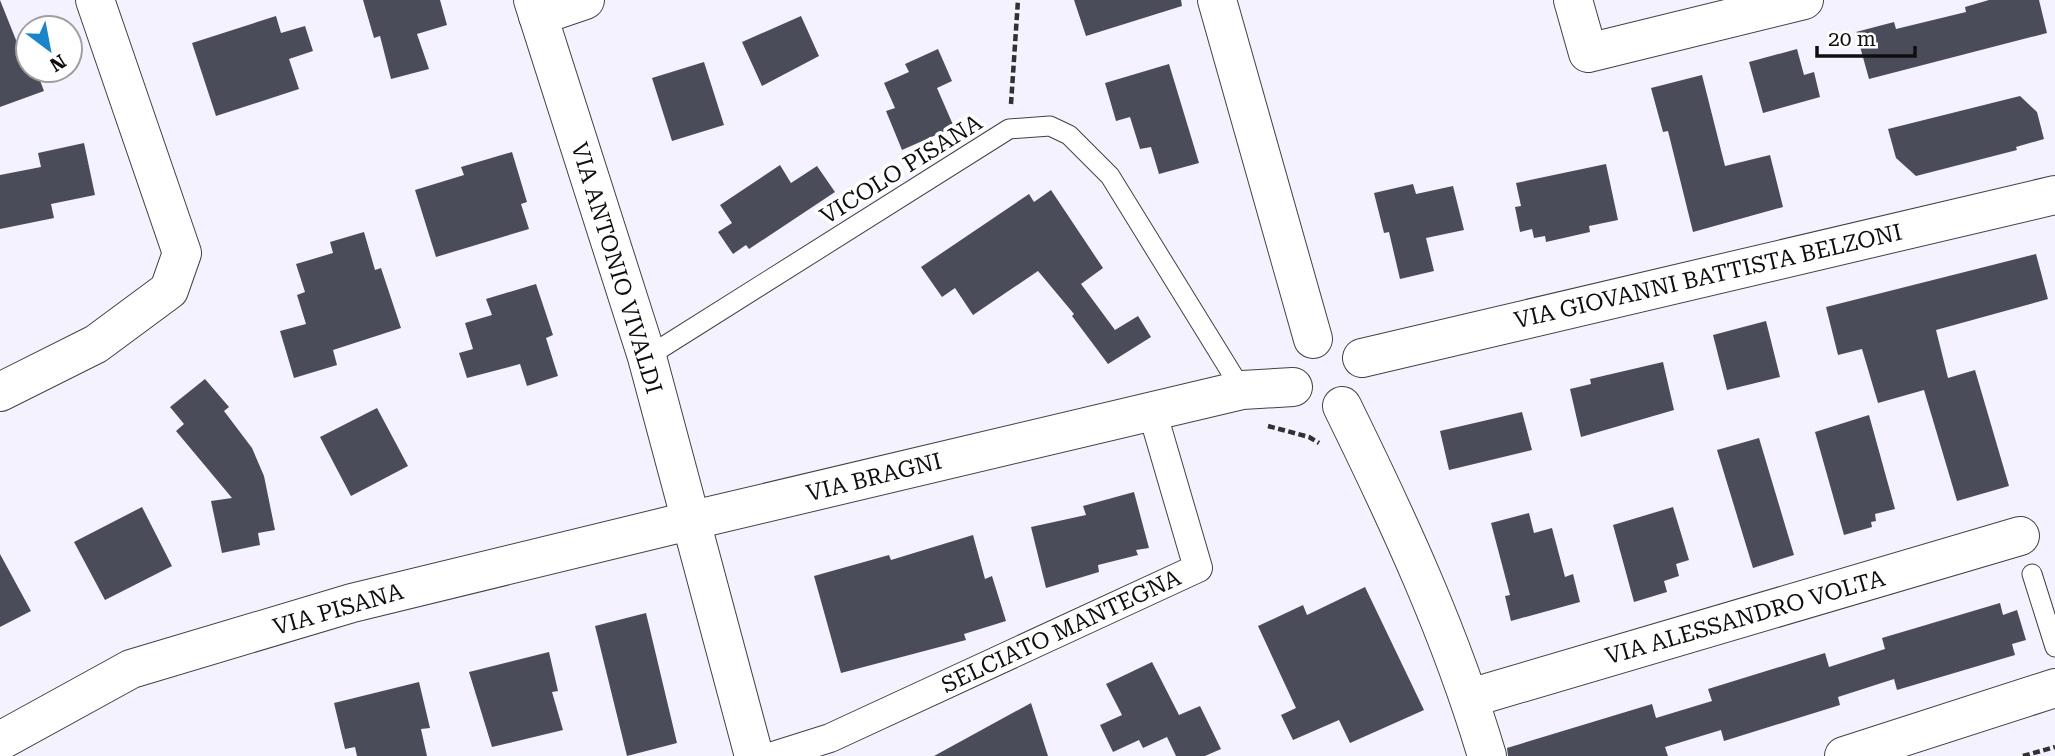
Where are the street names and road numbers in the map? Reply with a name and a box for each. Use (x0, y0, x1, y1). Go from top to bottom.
street label: VICOLO PISANA (815, 109, 987, 230)
street label: VIA ANTONIO VIVALDI (565, 139, 668, 397)
street label: VIA GIOVANNI BATTISTA BELZONI (1512, 219, 1905, 334)
street label: VIA BRAGNI (804, 448, 945, 507)
street label: SELCIATO MANTEGNA (937, 564, 1185, 699)
street label: VIA ALESSANDRO VOLTA (1602, 565, 1888, 670)
street label: VIA PISANA (270, 578, 406, 641)

